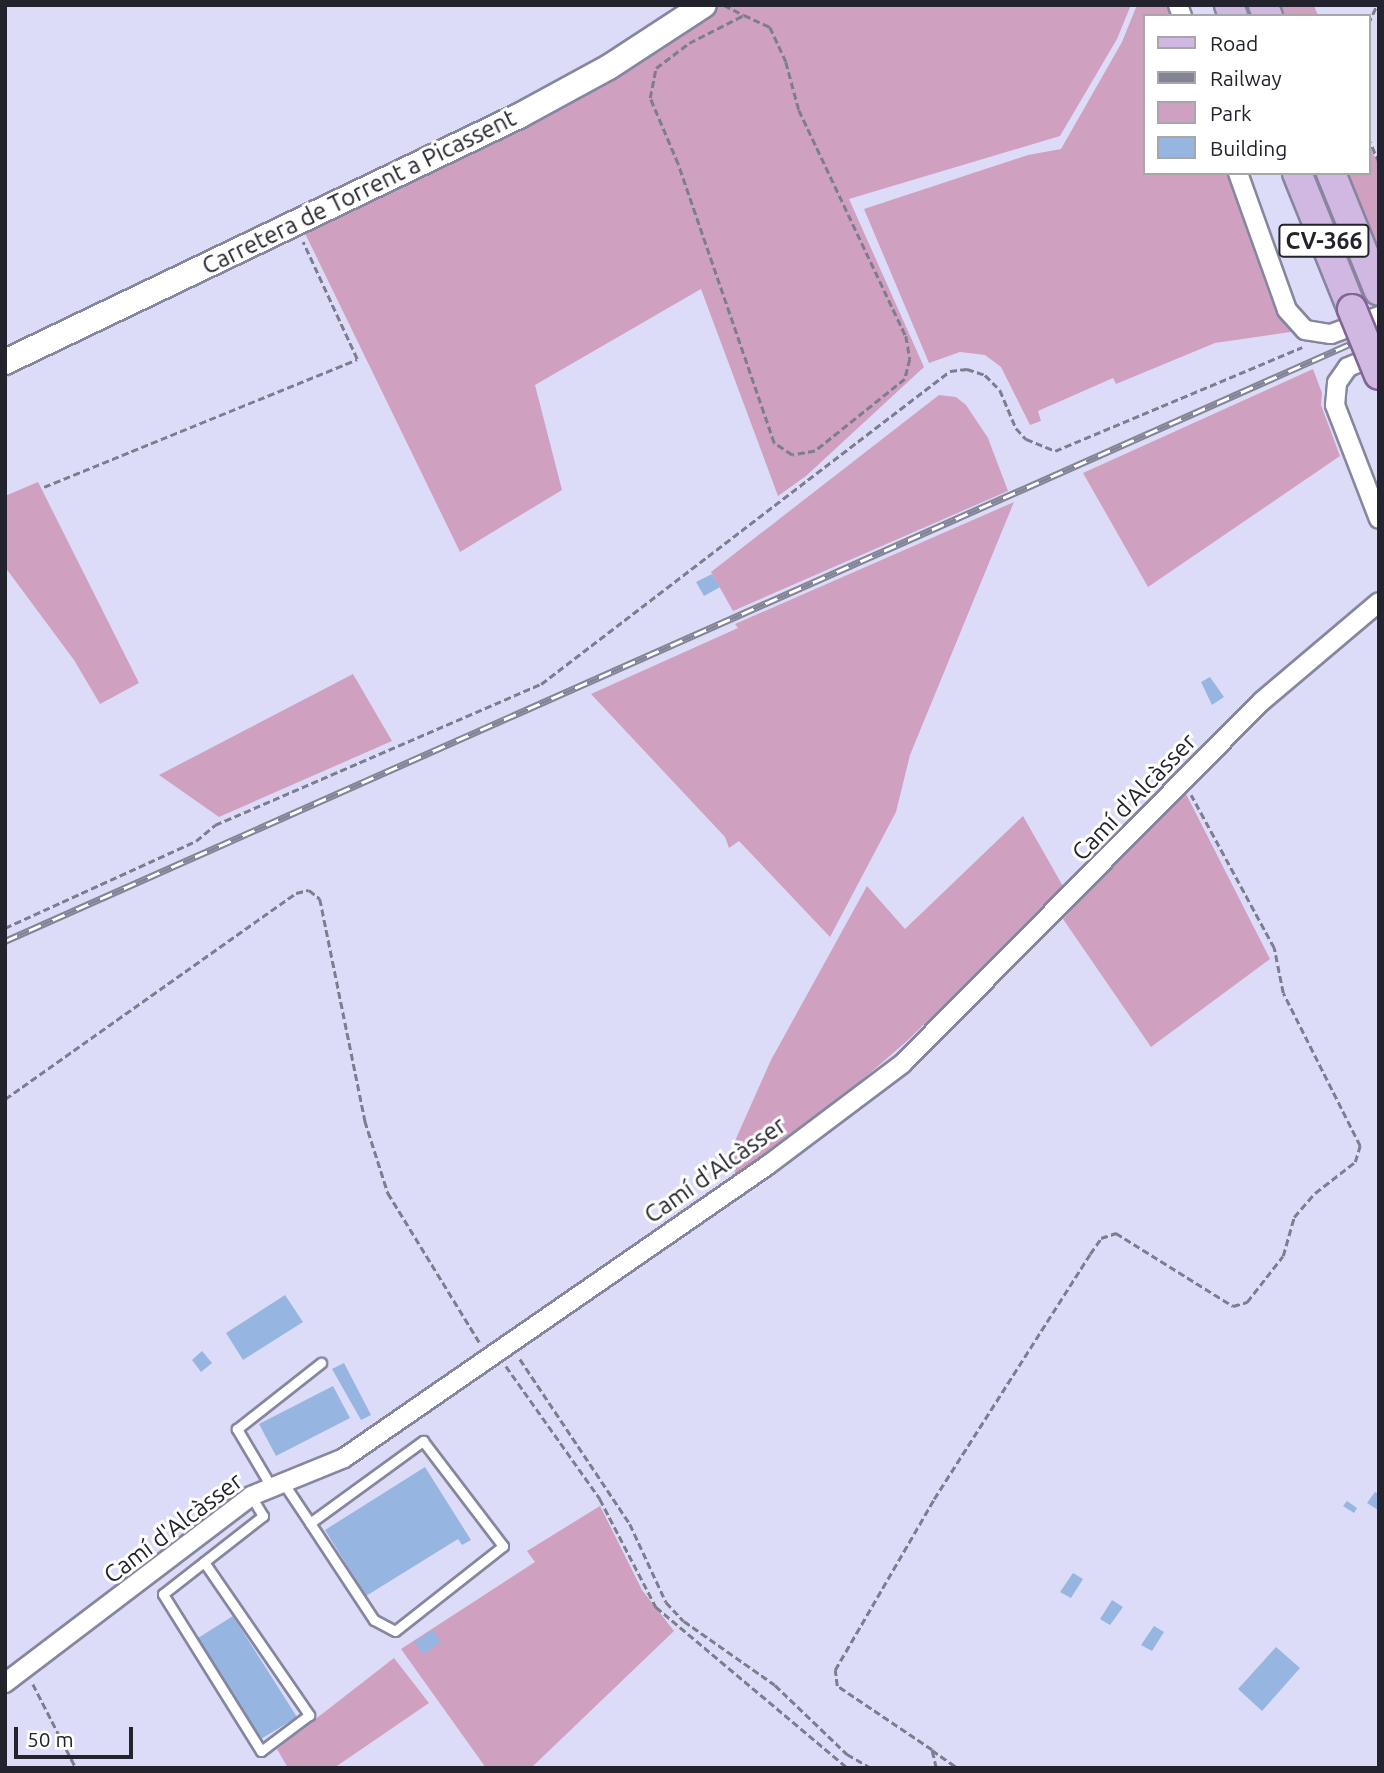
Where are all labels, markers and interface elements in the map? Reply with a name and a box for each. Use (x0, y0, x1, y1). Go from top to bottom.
legend (1142, 14, 1370, 175)
text: Road (1210, 31, 1258, 55)
text: Railway (1210, 66, 1282, 90)
text: Park (1210, 101, 1252, 125)
street label: Carretera de Torrent a Picassent (197, 103, 521, 281)
text: Building (1210, 136, 1287, 160)
road number: CV-366 (1277, 222, 1371, 260)
street label: Camí d'Alcàsser (1066, 727, 1202, 867)
street label: Camí d'Alcàsser (639, 1111, 791, 1229)
street label: Camí d'Alcàsser (98, 1467, 248, 1589)
scale bar (18, 1714, 136, 1758)
text: 50 m (27, 1727, 74, 1751)

